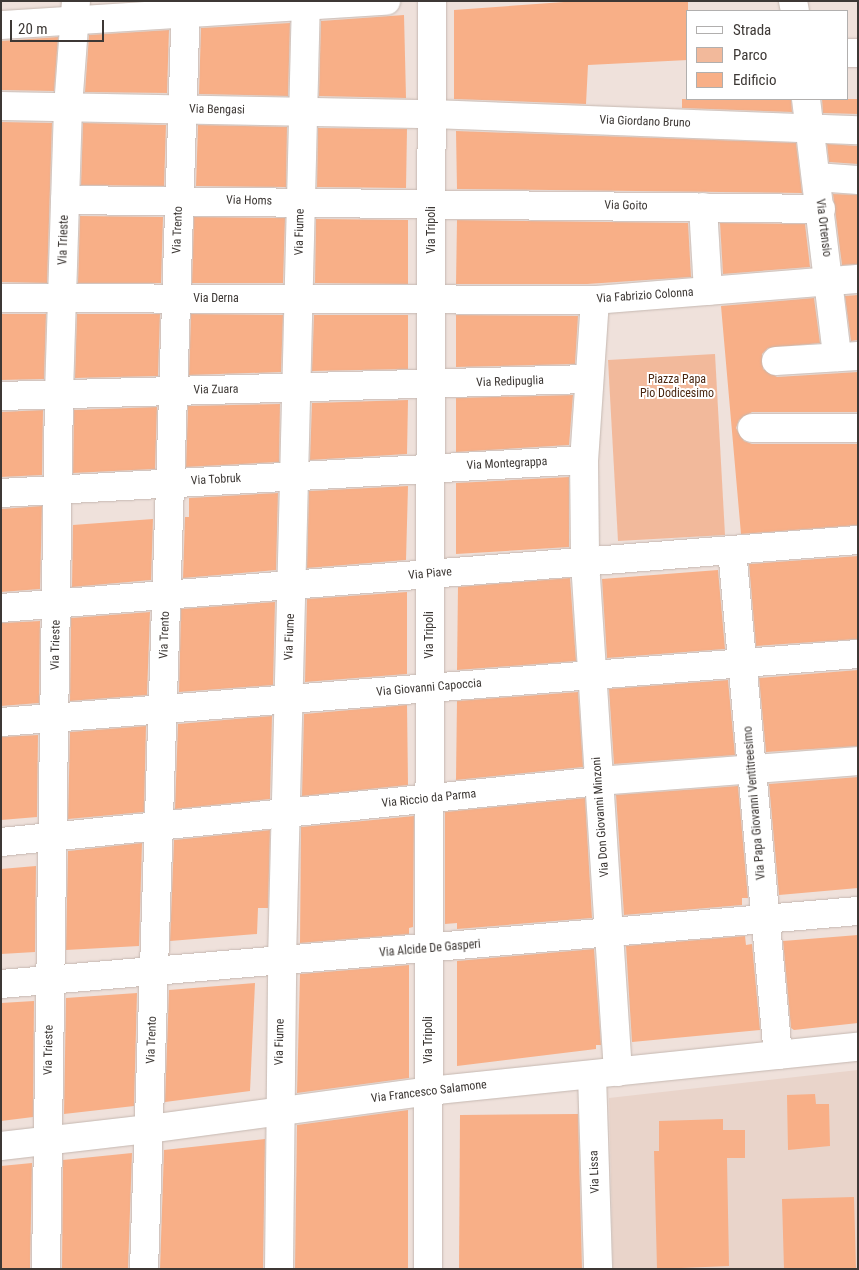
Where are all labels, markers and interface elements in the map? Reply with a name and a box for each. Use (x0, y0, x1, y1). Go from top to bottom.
scale bar (12, 10, 106, 42)
legend (686, 10, 849, 100)
text: 20 m (18, 20, 48, 38)
text: Strada (733, 21, 771, 39)
text: Parco (733, 46, 767, 64)
text: Edificio (733, 71, 776, 89)
street label: Via Bengasi (189, 102, 245, 118)
street label: Via Giordano Bruno (599, 113, 691, 131)
street label: Via Homs (226, 193, 272, 209)
street label: Via Goito (604, 198, 648, 214)
street label: Via Ortensio (812, 198, 834, 258)
street label: Via Trento (170, 206, 186, 254)
street label: Via Tripoli (425, 206, 439, 254)
street label: Via Fiume (292, 208, 308, 256)
street label: Via Trieste (56, 215, 72, 265)
street label: Via Fabrizio Colonna (596, 285, 694, 307)
street label: Via Derna (193, 292, 239, 306)
park label: Piazza Papa Pio Dodicesimo (640, 373, 714, 401)
street label: Via Redipuglia (476, 374, 544, 390)
street label: Via Zuara (193, 382, 239, 398)
street label: Via Montegrappa (466, 455, 548, 473)
street label: Via Tobruk (190, 471, 242, 489)
street label: Via Piave (408, 565, 452, 583)
street label: Via Trento (157, 611, 173, 659)
street label: Via Tripoli (423, 611, 437, 659)
street label: Via Fiume (282, 613, 298, 661)
street label: Via Trieste (48, 620, 64, 670)
street label: Via Giovanni Capoccia (376, 676, 482, 700)
street label: Via Papa Giovanni Ventitreesimo (741, 726, 769, 880)
street label: Via Don Giovanni Minzoni (590, 756, 612, 878)
street label: Via Riccio da Parma (381, 787, 477, 811)
street label: Via Alcide De Gasperi (379, 937, 481, 961)
street label: Via Trento (144, 1016, 160, 1064)
street label: Via Tripoli (422, 1016, 436, 1064)
street label: Via Fiume (272, 1018, 288, 1066)
street label: Via Trieste (41, 1025, 57, 1075)
street label: Via Francesco Salamone (370, 1078, 488, 1106)
street label: Via Lissa (587, 1150, 603, 1194)

